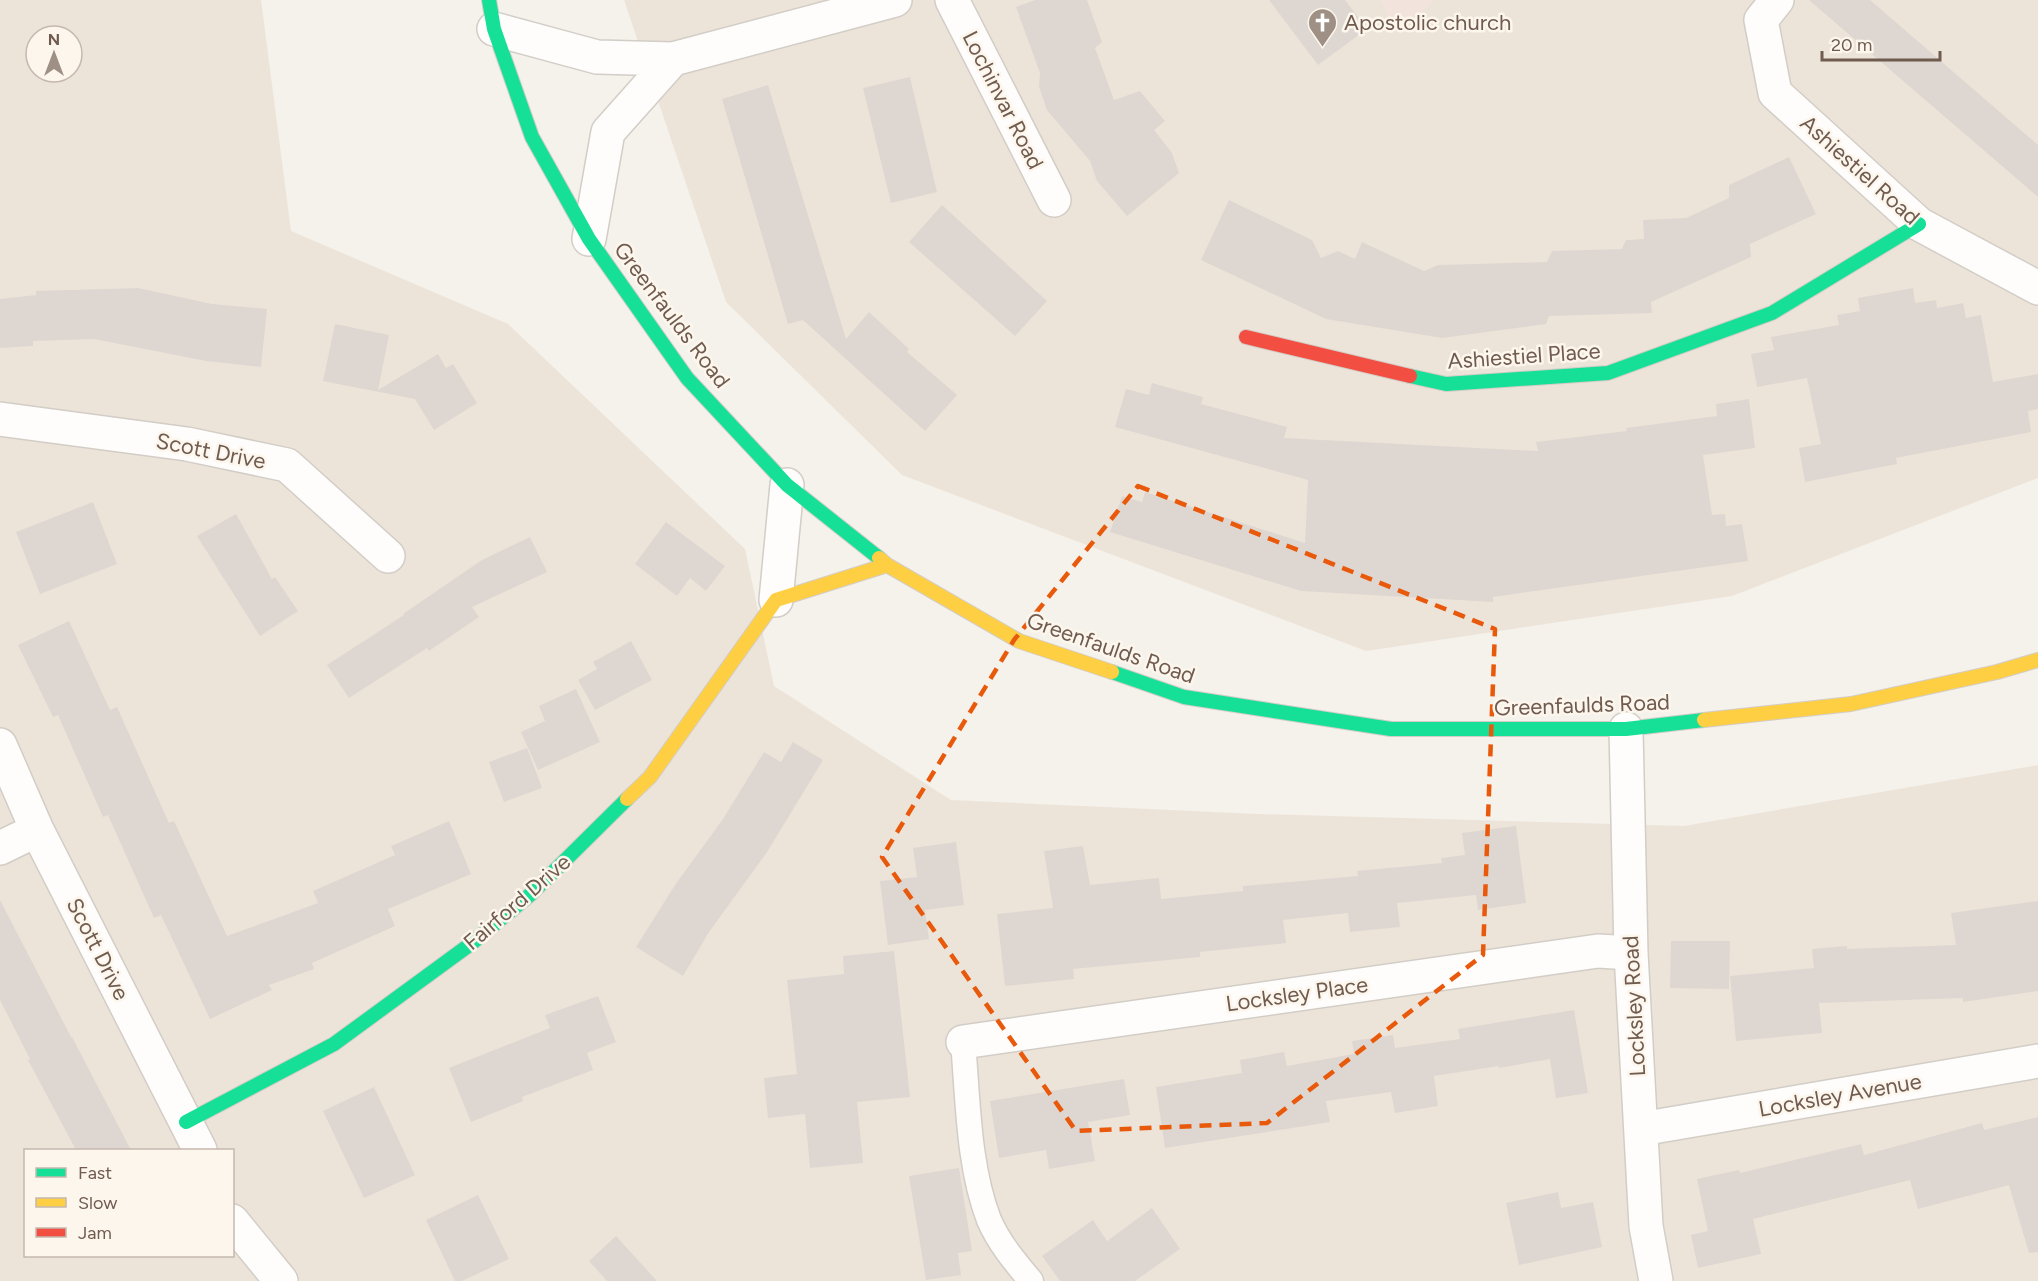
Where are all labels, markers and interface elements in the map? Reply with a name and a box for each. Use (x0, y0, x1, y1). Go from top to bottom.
church icon: Apostolic church (1307, 6, 1339, 48)
place label: Apostolic church (1344, 9, 1511, 36)
north arrow (24, 24, 84, 84)
scale bar (1822, 24, 1940, 62)
street label: Lochinvar Road (957, 26, 1049, 174)
text: N (48, 30, 60, 49)
text: 20 m (1831, 34, 1872, 56)
street label: Ashiestiel Road (1795, 109, 1925, 231)
street label: Greenfaulds Road (608, 237, 736, 393)
street label: Ashiestiel Place (1447, 337, 1601, 375)
street label: Scott Drive (154, 427, 268, 475)
street label: Greenfaulds Road (1023, 607, 1199, 689)
street label: Greenfaulds Road (1494, 688, 1670, 722)
street label: Fairford Drive (458, 848, 576, 956)
street label: Scott Drive (61, 893, 135, 1005)
street label: Locksley Road (1617, 935, 1651, 1077)
street label: Locksley Place (1224, 971, 1370, 1017)
street label: Locksley Avenue (1756, 1067, 1924, 1123)
legend (24, 1149, 234, 1257)
text: Fast (78, 1162, 112, 1184)
text: Slow (78, 1192, 117, 1214)
text: Jam (78, 1222, 112, 1244)

